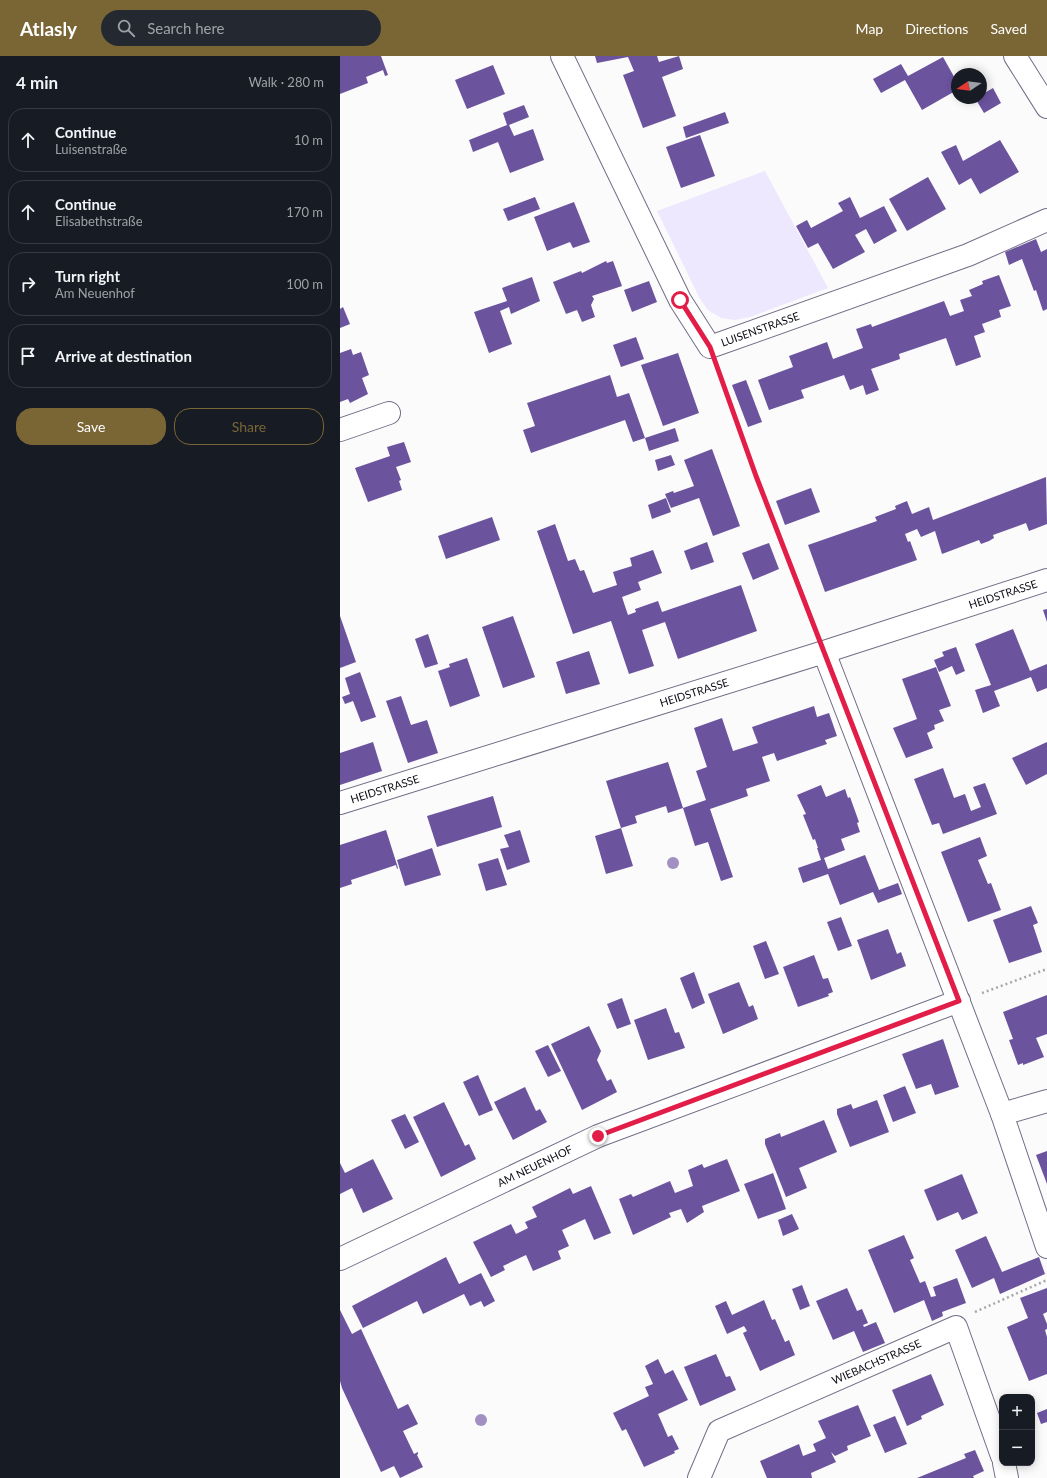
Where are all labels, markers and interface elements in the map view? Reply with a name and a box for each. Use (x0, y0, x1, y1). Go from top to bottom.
search box (101, 10, 381, 46)
text: Atlasly (20, 17, 77, 40)
icon: search (115, 17, 137, 39)
text: Search here (147, 19, 225, 37)
text: Map (856, 20, 883, 37)
text: Directions (905, 20, 968, 37)
text: Saved (990, 20, 1027, 37)
north arrow (951, 68, 987, 104)
text: 4 min (16, 72, 58, 93)
text: Walk · 280 m (248, 74, 324, 90)
text: Continue (55, 123, 116, 141)
icon: ahead (17, 129, 39, 151)
text: 10 m (294, 132, 323, 148)
text: Luisenstraße (55, 141, 127, 157)
text: Continue (55, 195, 116, 213)
icon: ahead (17, 201, 39, 223)
text: 170 m (286, 204, 323, 220)
text: Elisabethstraße (55, 213, 143, 229)
text: Turn right (55, 267, 120, 285)
icon: right (17, 273, 39, 295)
text: 100 m (286, 276, 323, 292)
text: Am Neuenhof (55, 285, 135, 301)
route start (671, 291, 689, 309)
street label: LUISENSTRASSE (719, 309, 801, 349)
icon: arrive (17, 345, 39, 367)
text: Arrive at destination (55, 347, 192, 365)
button: Save (16, 408, 166, 445)
button: Share (174, 408, 324, 445)
street label: HEIDSTRASSE (967, 577, 1039, 611)
street label: HEIDSTRASSE (658, 675, 730, 709)
street label: HEIDSTRASSE (349, 772, 421, 805)
route end (589, 1127, 607, 1145)
street label: AM NEUENHOF (495, 1142, 574, 1189)
street label: WIEBACHSTRASSE (830, 1336, 923, 1387)
map controls (999, 1394, 1035, 1466)
button: + (999, 1394, 1035, 1430)
button: − (999, 1430, 1035, 1466)

